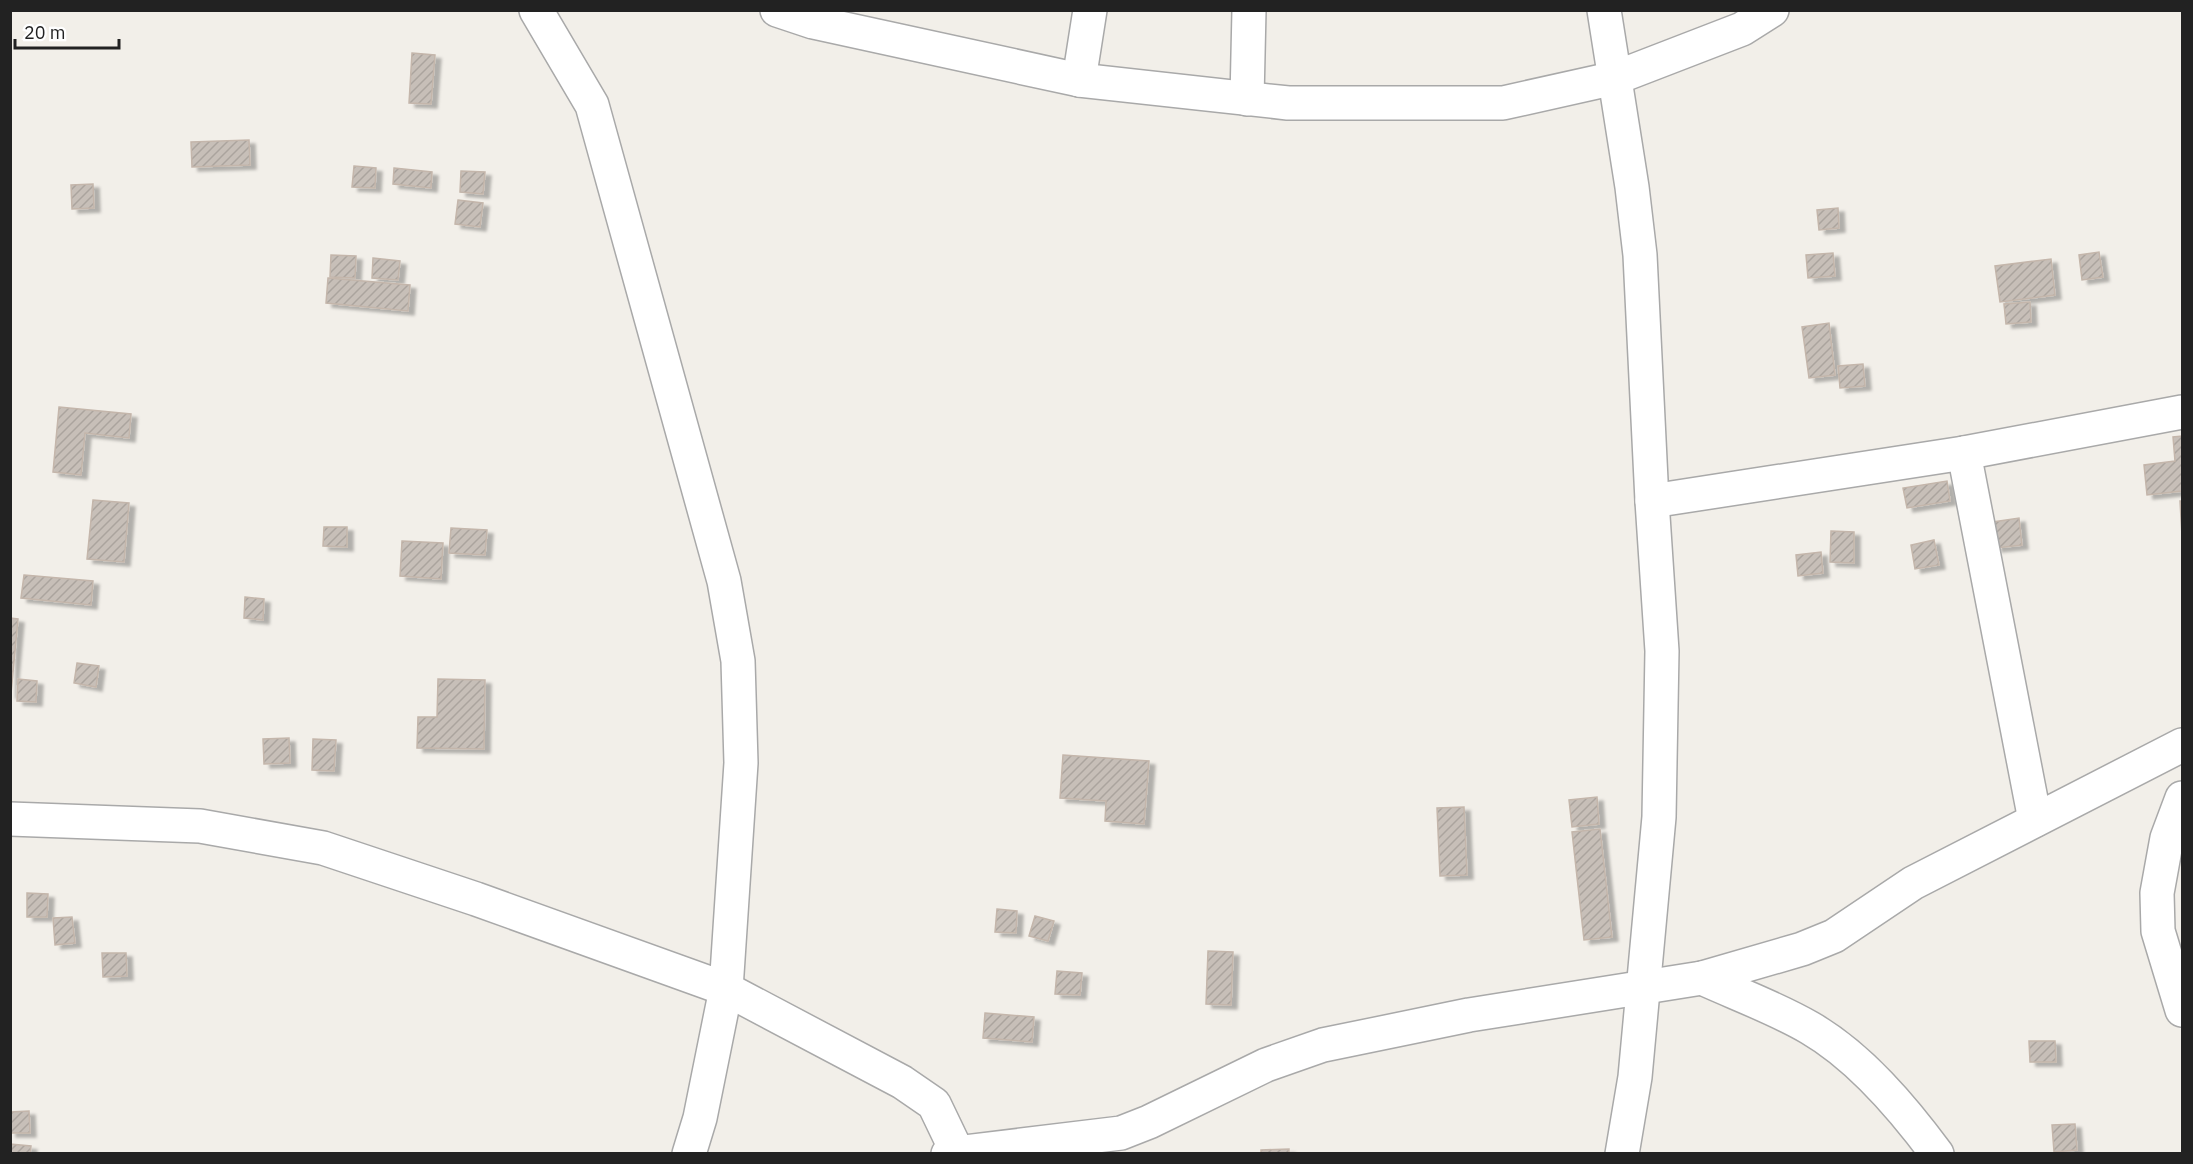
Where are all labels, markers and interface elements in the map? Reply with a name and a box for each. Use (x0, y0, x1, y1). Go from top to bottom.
scale bar (15, 12, 118, 50)
text: 20 m (24, 21, 66, 44)

